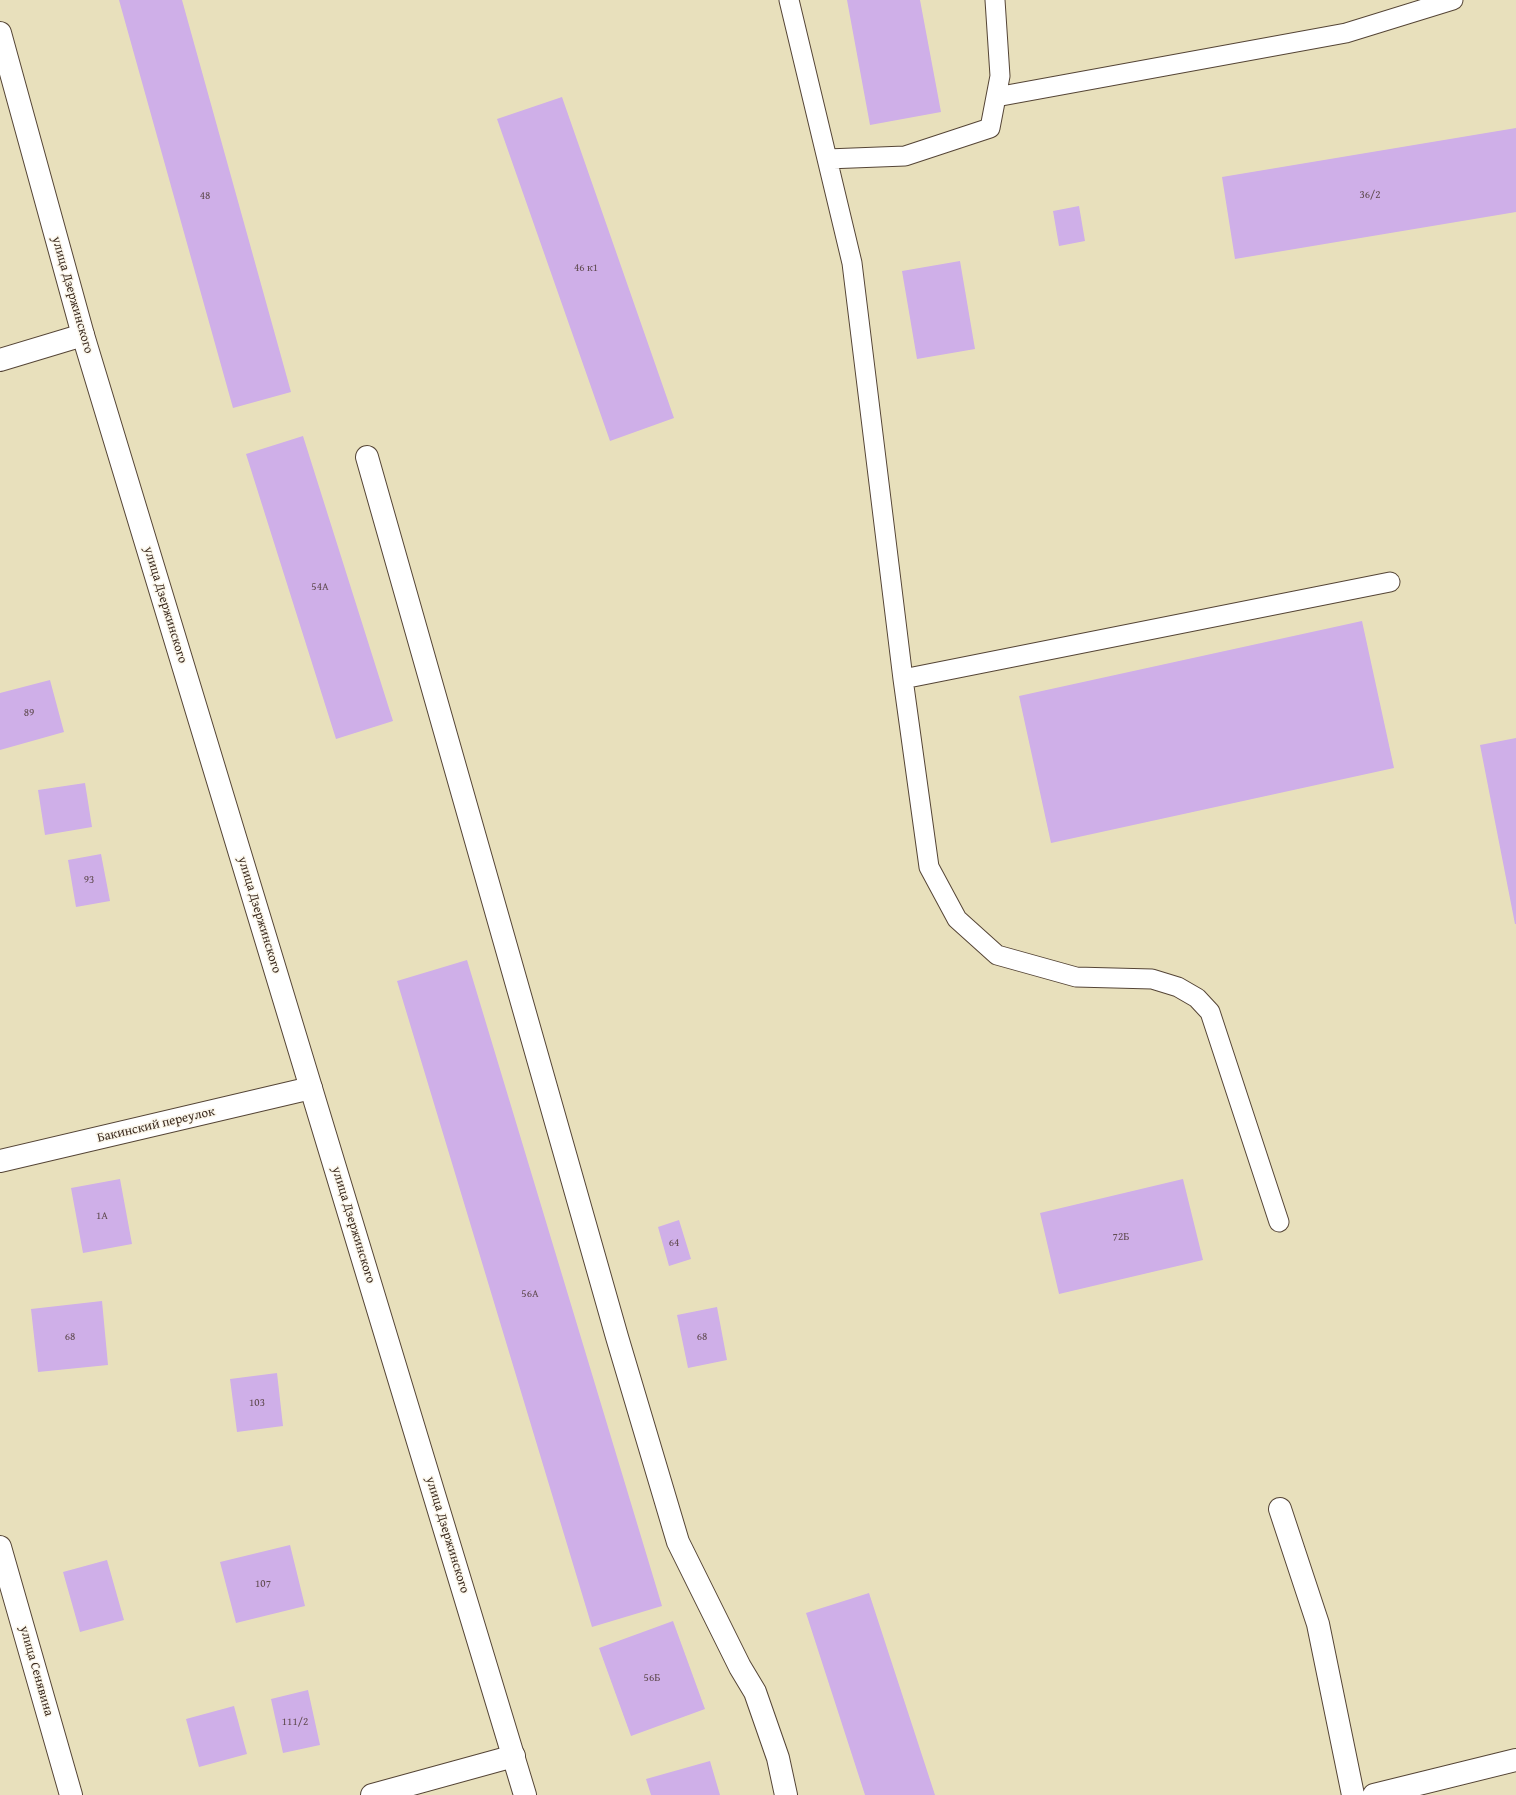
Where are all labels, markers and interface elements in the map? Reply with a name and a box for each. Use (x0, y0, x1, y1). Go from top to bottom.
house number: 36/2 (1359, 188, 1381, 202)
house number: 48 (200, 189, 210, 203)
street label: улица Дзержинского (48, 235, 96, 355)
house number: 46 к1 (574, 261, 598, 275)
street label: улица Дзержинского (140, 545, 190, 665)
house number: 54А (311, 580, 329, 594)
house number: 89 (24, 706, 34, 720)
street label: улица Дзержинского (234, 855, 284, 975)
house number: 93 (84, 873, 94, 887)
street label: Бакинский переулок (96, 1104, 216, 1146)
street label: улица Дзержинского (328, 1165, 378, 1285)
house number: 1А (96, 1209, 108, 1223)
house number: 72Б (1113, 1230, 1129, 1244)
house number: 64 (669, 1236, 679, 1250)
house number: 56А (521, 1287, 539, 1301)
house number: 68 (65, 1330, 75, 1344)
house number: 68 (697, 1330, 707, 1344)
house number: 103 (249, 1396, 265, 1410)
street label: улица Дзержинского (422, 1475, 472, 1595)
house number: 107 (255, 1577, 271, 1591)
street label: улица Сенявина (16, 1624, 56, 1718)
house number: 56Б (644, 1671, 660, 1685)
house number: 111/2 (282, 1715, 308, 1729)

